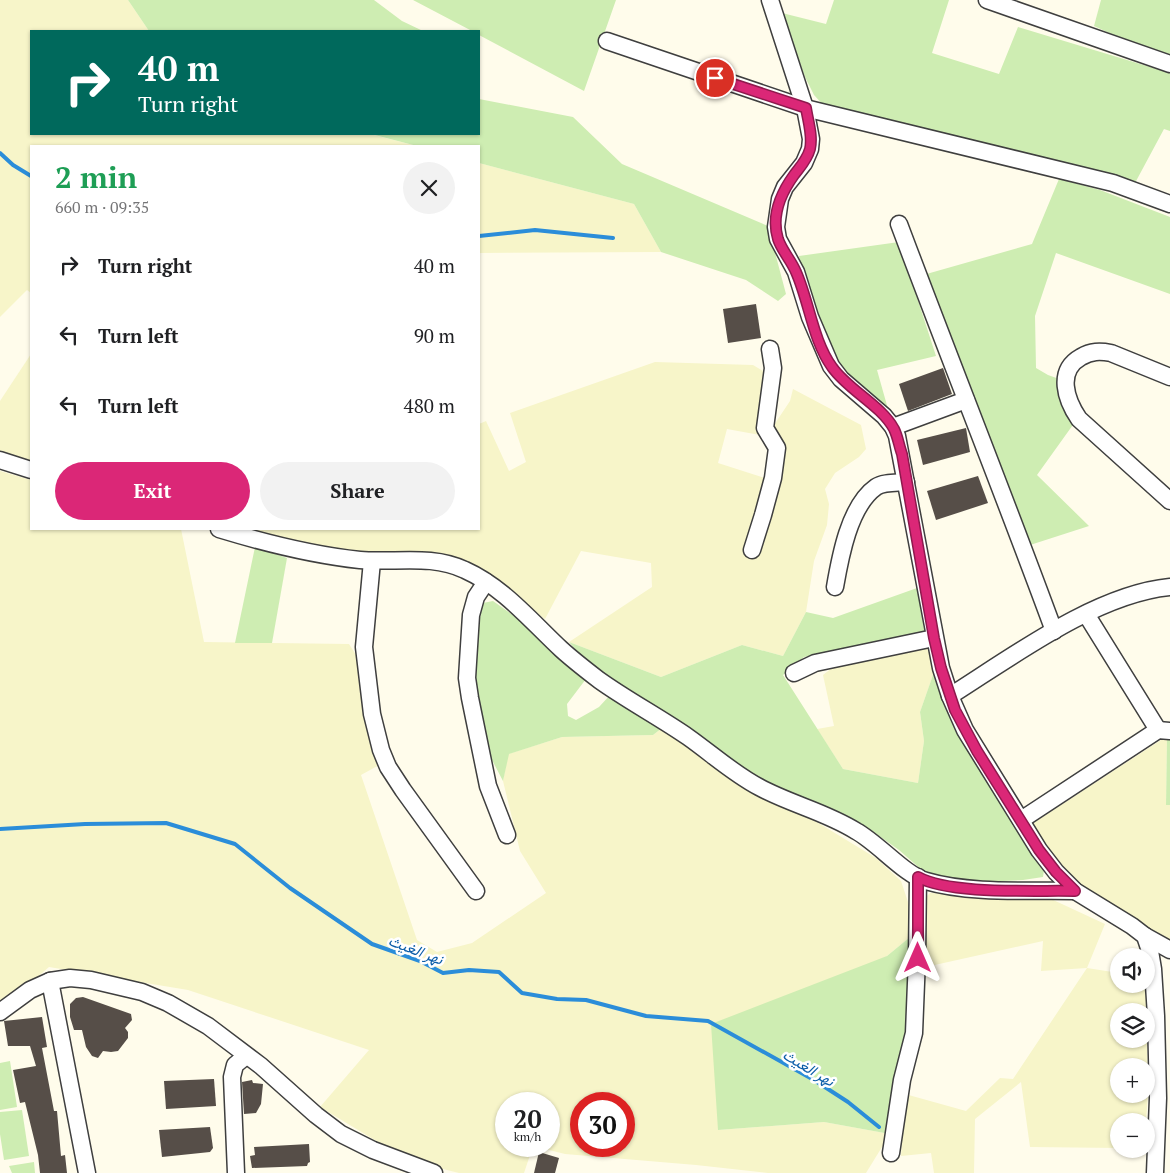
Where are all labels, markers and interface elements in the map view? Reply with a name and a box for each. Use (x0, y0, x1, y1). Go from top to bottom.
text: 40 m (138, 45, 219, 91)
icon: right (55, 50, 120, 115)
pin (694, 57, 736, 99)
icon: arrive (701, 64, 729, 92)
text: Turn right (138, 89, 238, 118)
text: 2 min (55, 157, 137, 197)
button: close (403, 162, 455, 214)
text: 660 m · 09:35 (55, 196, 149, 218)
icon: right (55, 251, 83, 279)
text: Turn right (98, 253, 192, 278)
text: 40 m (414, 253, 455, 278)
icon: left (55, 321, 83, 349)
text: Turn left (98, 323, 179, 348)
text: 90 m (414, 323, 455, 348)
icon: left (55, 391, 83, 419)
text: Turn left (98, 393, 179, 418)
text: 480 m (404, 393, 455, 418)
button: Exit (55, 462, 250, 520)
button: Share (260, 462, 455, 520)
water label: نهر الغيث (386, 929, 447, 969)
position arrow (891, 931, 943, 983)
map controls (1110, 948, 1155, 1158)
button: sound (1110, 948, 1155, 993)
button: layers (1110, 1003, 1155, 1048)
water label: نهر الغيث (779, 1044, 839, 1091)
button: + (1110, 1058, 1155, 1103)
speed limit sign: 30 (570, 1092, 635, 1157)
text: 20 (513, 1102, 542, 1135)
button: − (1110, 1113, 1155, 1158)
text: km/h (514, 1129, 541, 1144)

